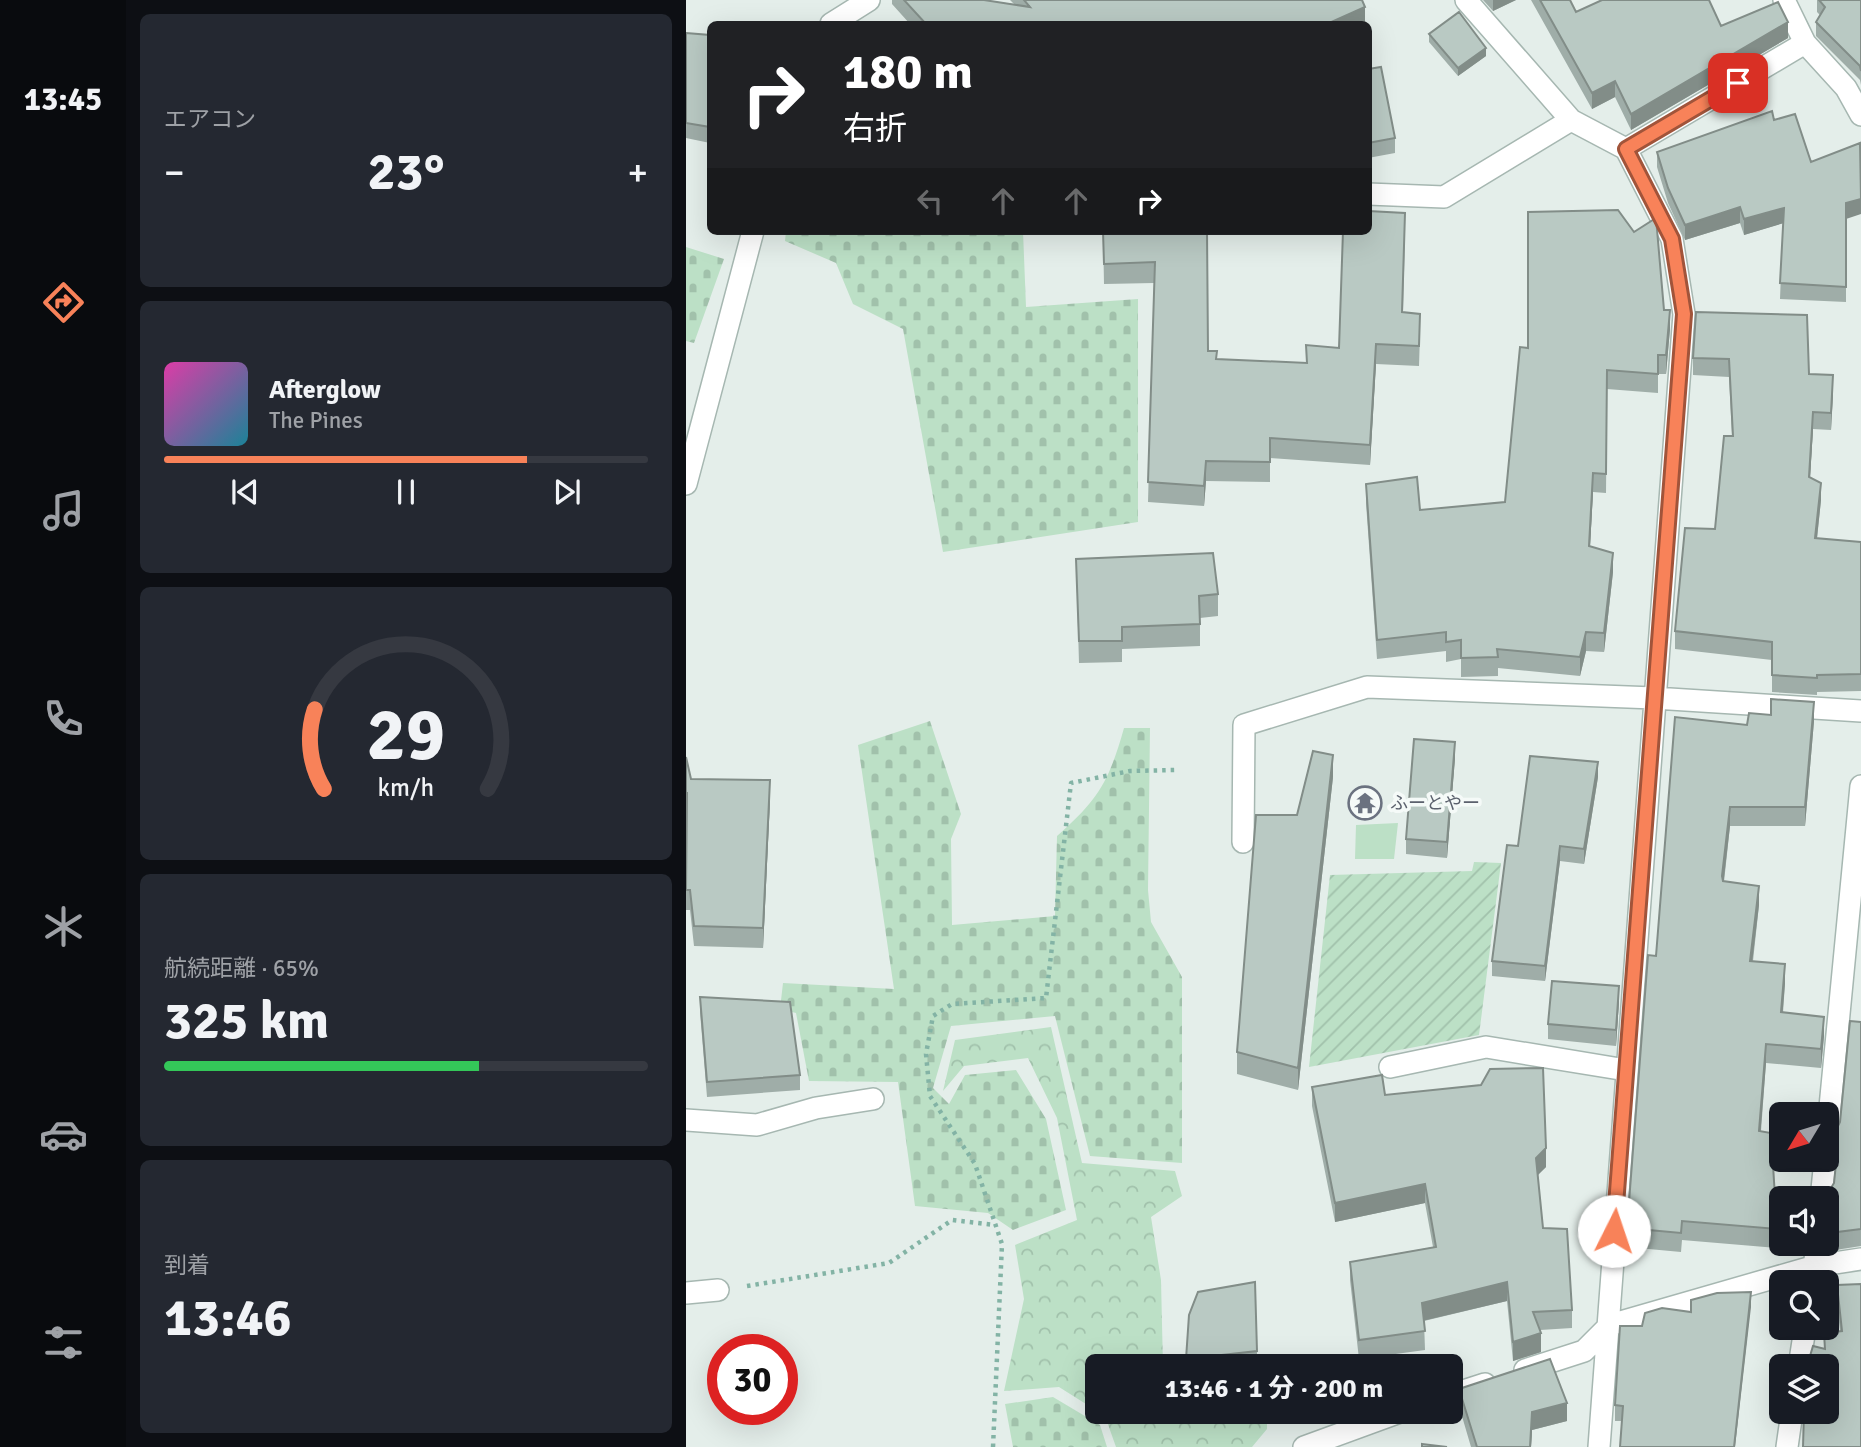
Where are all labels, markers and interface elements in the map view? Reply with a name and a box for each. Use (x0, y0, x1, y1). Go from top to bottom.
text: 180 m (843, 42, 973, 102)
icon: right (728, 49, 819, 140)
pin (1708, 53, 1768, 113)
icon: arrive (1719, 64, 1757, 102)
text: 13:45 (24, 80, 102, 119)
text: エアコン (164, 105, 256, 134)
text: 右折 (843, 109, 907, 148)
text: 23° (368, 140, 444, 204)
text: − (164, 149, 185, 196)
text: + (627, 149, 648, 196)
icon: left (911, 182, 949, 220)
icon: ahead (984, 182, 1022, 220)
icon: ahead (1057, 182, 1095, 220)
icon: right (1130, 182, 1168, 220)
icon: directions (39, 278, 88, 327)
text: Afterglow (269, 374, 381, 406)
text: The Pines (269, 406, 363, 435)
icon: previous (226, 473, 264, 511)
icon: pause (387, 473, 425, 511)
icon: next (548, 473, 586, 511)
icon: music (39, 486, 88, 535)
text: 29 (367, 692, 445, 781)
icon: phone (39, 694, 88, 743)
text: km/h (378, 772, 434, 803)
temple icon: ふーとやー (1346, 784, 1384, 822)
place label: ふーとやー (1390, 792, 1480, 814)
icon: climate (39, 902, 88, 951)
text: 航続距離 · 65% (164, 954, 319, 983)
text: 325 km (164, 989, 329, 1053)
north arrow (1769, 1102, 1839, 1172)
map controls (1769, 1102, 1839, 1424)
icon: car (39, 1110, 88, 1159)
button: sound (1769, 1186, 1839, 1256)
position arrow (1577, 1194, 1651, 1268)
text: 到着 (164, 1251, 210, 1280)
button: search (1769, 1270, 1839, 1340)
text: 13:46 (164, 1286, 292, 1350)
icon: filters (39, 1318, 88, 1367)
speed limit sign: 30 (707, 1334, 798, 1425)
button: layers (1769, 1354, 1839, 1424)
text: 13:46 · 1 分 · 200 m (1165, 1373, 1383, 1405)

